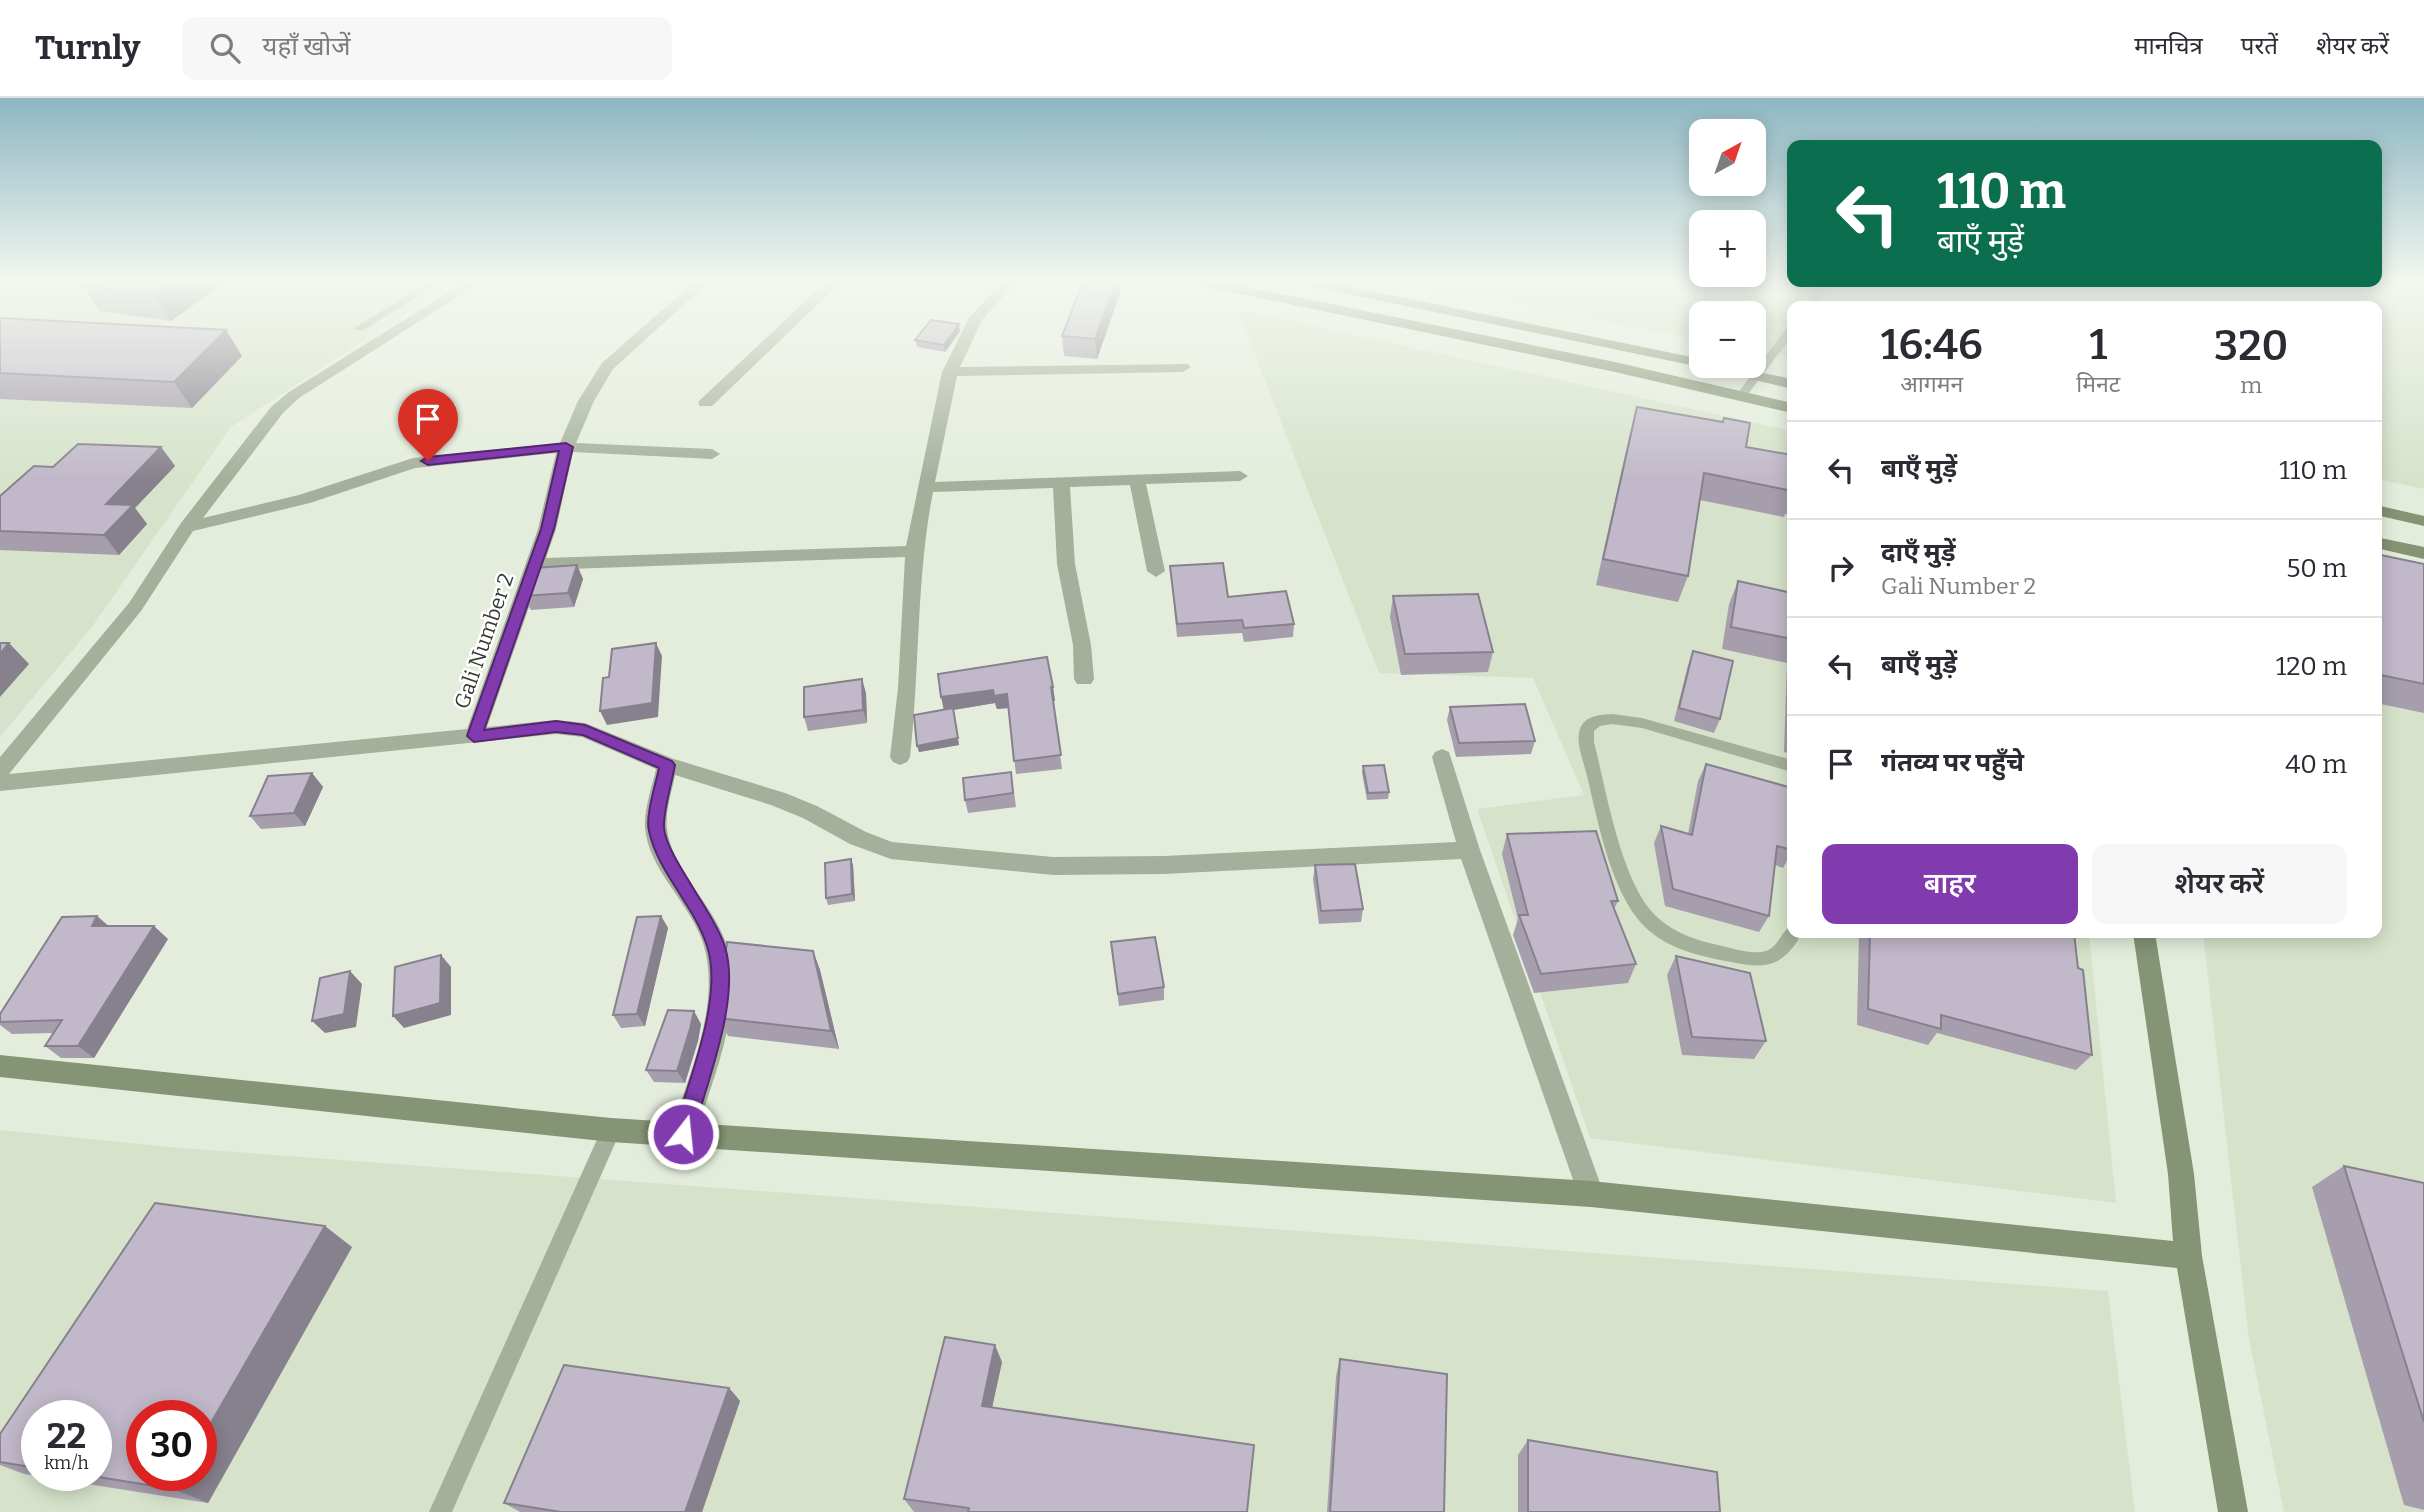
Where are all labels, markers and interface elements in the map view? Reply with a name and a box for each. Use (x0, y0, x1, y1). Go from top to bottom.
search box (182, 17, 672, 80)
text: Turnly (35, 28, 140, 68)
icon: search (206, 29, 244, 67)
text: यहाँ खोजें (262, 31, 350, 62)
text: मानचित्र (2134, 32, 2203, 60)
text: परतें (2241, 32, 2278, 60)
text: शेयर करें (2316, 32, 2389, 60)
north arrow (1689, 119, 1766, 196)
map controls (1689, 119, 1766, 378)
text: 110 m (1937, 162, 2066, 221)
icon: left (1822, 168, 1913, 259)
button: + (1689, 210, 1766, 287)
text: बाएँ मुड़ें (1937, 222, 2024, 260)
button: − (1689, 301, 1766, 378)
text: 16:46 (1881, 320, 1983, 370)
text: 1 (2089, 320, 2107, 370)
text: 320 (2214, 321, 2288, 371)
text: आगमन (1900, 370, 1963, 398)
text: मिनट (2076, 370, 2120, 398)
text: m (2240, 371, 2262, 399)
pin (398, 389, 458, 461)
icon: arrive (409, 400, 447, 438)
icon: left (1822, 451, 1860, 489)
text: बाएँ मुड़ें (1881, 453, 1957, 484)
text: 110 m (2279, 455, 2347, 486)
text: दाएँ मुड़ें (1881, 537, 1956, 568)
icon: right (1822, 549, 1860, 587)
text: 50 m (2286, 553, 2347, 584)
street label: Gali Number 2 (449, 570, 519, 712)
text: Gali Number 2 (1881, 572, 2036, 600)
icon: left (1822, 647, 1860, 685)
text: बाएँ मुड़ें (1881, 649, 1957, 680)
text: 120 m (2276, 651, 2347, 682)
icon: arrive (1822, 745, 1860, 783)
text: गंतव्य पर पहुँचे (1881, 747, 2024, 778)
text: 40 m (2285, 749, 2347, 780)
button: बाहर (1822, 844, 2078, 924)
button: शेयर करें (2092, 844, 2347, 924)
position arrow (646, 1097, 720, 1171)
speed limit sign: 30 (126, 1400, 217, 1491)
text: 22 (47, 1415, 86, 1457)
text: km/h (44, 1452, 89, 1474)

